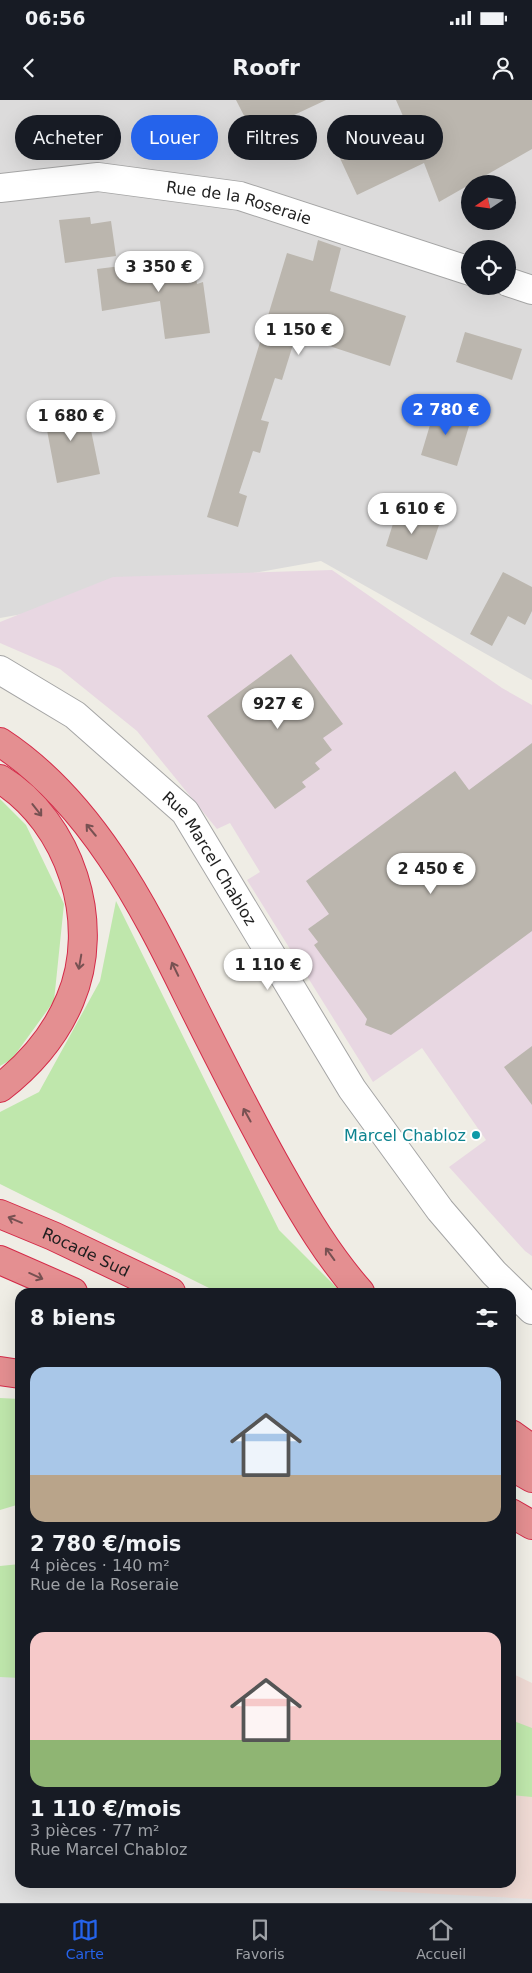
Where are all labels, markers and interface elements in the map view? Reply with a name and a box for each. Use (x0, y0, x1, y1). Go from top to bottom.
text: 06:56 (25, 7, 85, 29)
icon: back (15, 54, 43, 82)
icon: person (489, 54, 517, 82)
text: Roofr (232, 55, 300, 80)
chip: Acheter (15, 115, 121, 160)
chip: Louer (131, 115, 218, 160)
chip: Filtres (228, 115, 317, 160)
chip: Nouveau (327, 115, 443, 160)
north arrow (461, 175, 516, 230)
map controls (461, 175, 516, 295)
street label: Rue de la Roseraie (165, 177, 314, 228)
button: locate (461, 240, 516, 295)
pin: 3 350 € (113, 250, 205, 293)
text: 3 350 € (126, 257, 192, 276)
pin: 1 150 € (253, 314, 345, 356)
text: 1 150 € (266, 320, 332, 339)
pin: 2 780 € (400, 394, 492, 436)
pin: 1 680 € (25, 400, 117, 442)
text: 2 780 € (413, 400, 479, 419)
text: 1 680 € (38, 406, 104, 425)
pin: 1 610 € (366, 492, 458, 535)
text: 1 610 € (379, 499, 445, 518)
pin: 927 € (243, 688, 313, 730)
text: 927 € (253, 694, 303, 713)
street label: Rue Marcel Chabloz (159, 787, 261, 929)
one-way arrow (32, 803, 42, 817)
one-way arrow (86, 824, 97, 837)
pin: 2 450 € (385, 852, 477, 895)
text: 2 450 € (398, 859, 464, 878)
pin: 1 110 € (222, 948, 314, 991)
one-way arrow (74, 953, 84, 969)
text: 1 110 € (235, 955, 301, 974)
one-way arrow (170, 962, 179, 977)
one-way arrow (242, 1107, 252, 1122)
place label: Marcel Chabloz (344, 1126, 466, 1145)
marker: Marcel Chabloz (470, 1129, 482, 1141)
one-way arrow (8, 1215, 23, 1225)
street label: Rocade Sud (40, 1223, 133, 1281)
one-way arrow (325, 1247, 335, 1261)
one-way arrow (28, 1272, 43, 1282)
icon: filters (473, 1304, 501, 1332)
text: 8 biens (30, 1306, 116, 1330)
icon: home (221, 1400, 311, 1490)
text: 2 780 €/mois (30, 1532, 181, 1556)
text: 4 pièces · 140 m² (30, 1556, 170, 1575)
text: Rue de la Roseraie (30, 1575, 179, 1594)
icon: home (221, 1665, 311, 1755)
text: 1 110 €/mois (30, 1797, 181, 1821)
text: 3 pièces · 77 m² (30, 1821, 159, 1840)
text: Rue Marcel Chabloz (30, 1840, 187, 1859)
tab: Carte (66, 1916, 104, 1962)
tab: Favoris (236, 1916, 285, 1962)
tab: Accueil (416, 1916, 466, 1962)

